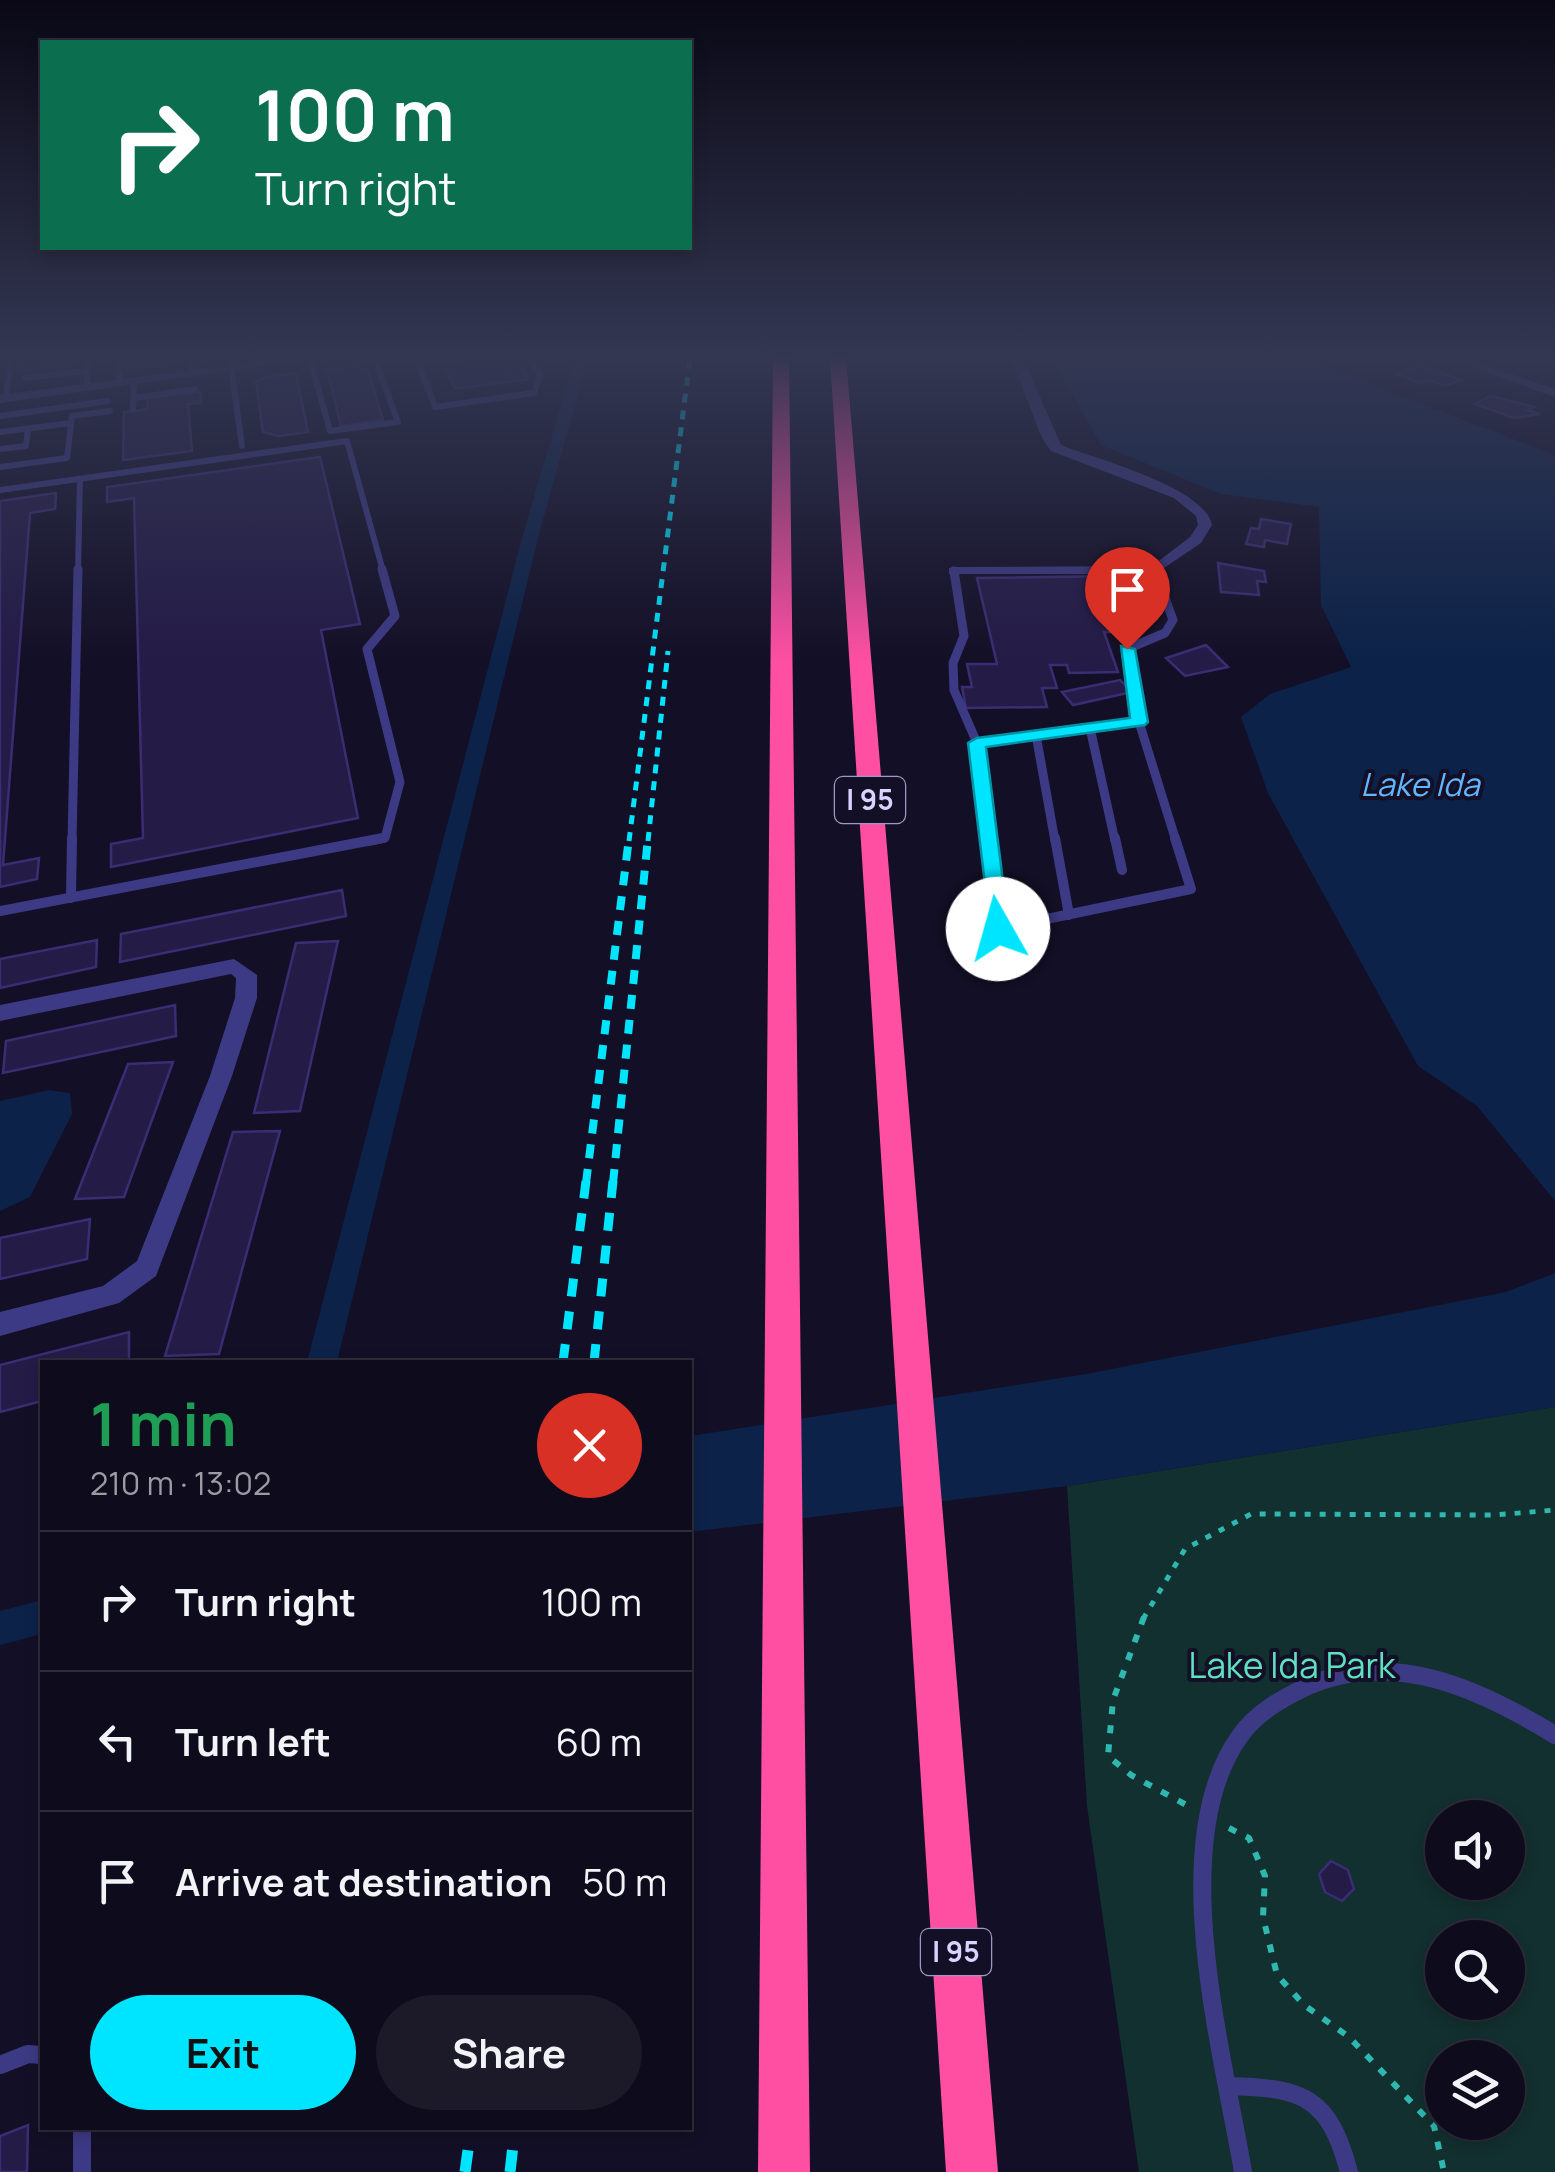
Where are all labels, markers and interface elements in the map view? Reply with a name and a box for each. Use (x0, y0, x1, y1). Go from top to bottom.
text: 100 m (255, 66, 455, 162)
icon: right (90, 80, 220, 210)
text: Turn right (255, 157, 456, 219)
pin (1085, 547, 1170, 650)
icon: arrive (1100, 562, 1155, 617)
water label: Lake Ida (1361, 762, 1482, 806)
road number: I 95 (835, 777, 905, 823)
position arrow (946, 877, 1050, 981)
text: 1 min (90, 1382, 237, 1464)
button: close (537, 1393, 642, 1498)
text: 210 m · 13:02 (90, 1461, 271, 1505)
icon: right (90, 1574, 145, 1629)
text: Turn right (175, 1575, 356, 1627)
text: 100 m (541, 1575, 642, 1627)
park label: Lake Ida Park (1189, 1641, 1397, 1689)
icon: left (90, 1714, 145, 1769)
text: Turn left (175, 1715, 331, 1767)
text: 60 m (555, 1715, 642, 1767)
map controls (1425, 1800, 1525, 2140)
button: sound (1425, 1800, 1525, 1900)
icon: arrive (90, 1854, 145, 1909)
text: Arrive at destination (175, 1855, 552, 1907)
text: 50 m (582, 1855, 667, 1907)
button: search (1425, 1920, 1525, 2020)
road number: I 95 (921, 1929, 991, 1975)
button: Exit (90, 1995, 356, 2110)
button: Share (376, 1995, 642, 2110)
button: layers (1425, 2040, 1525, 2140)

